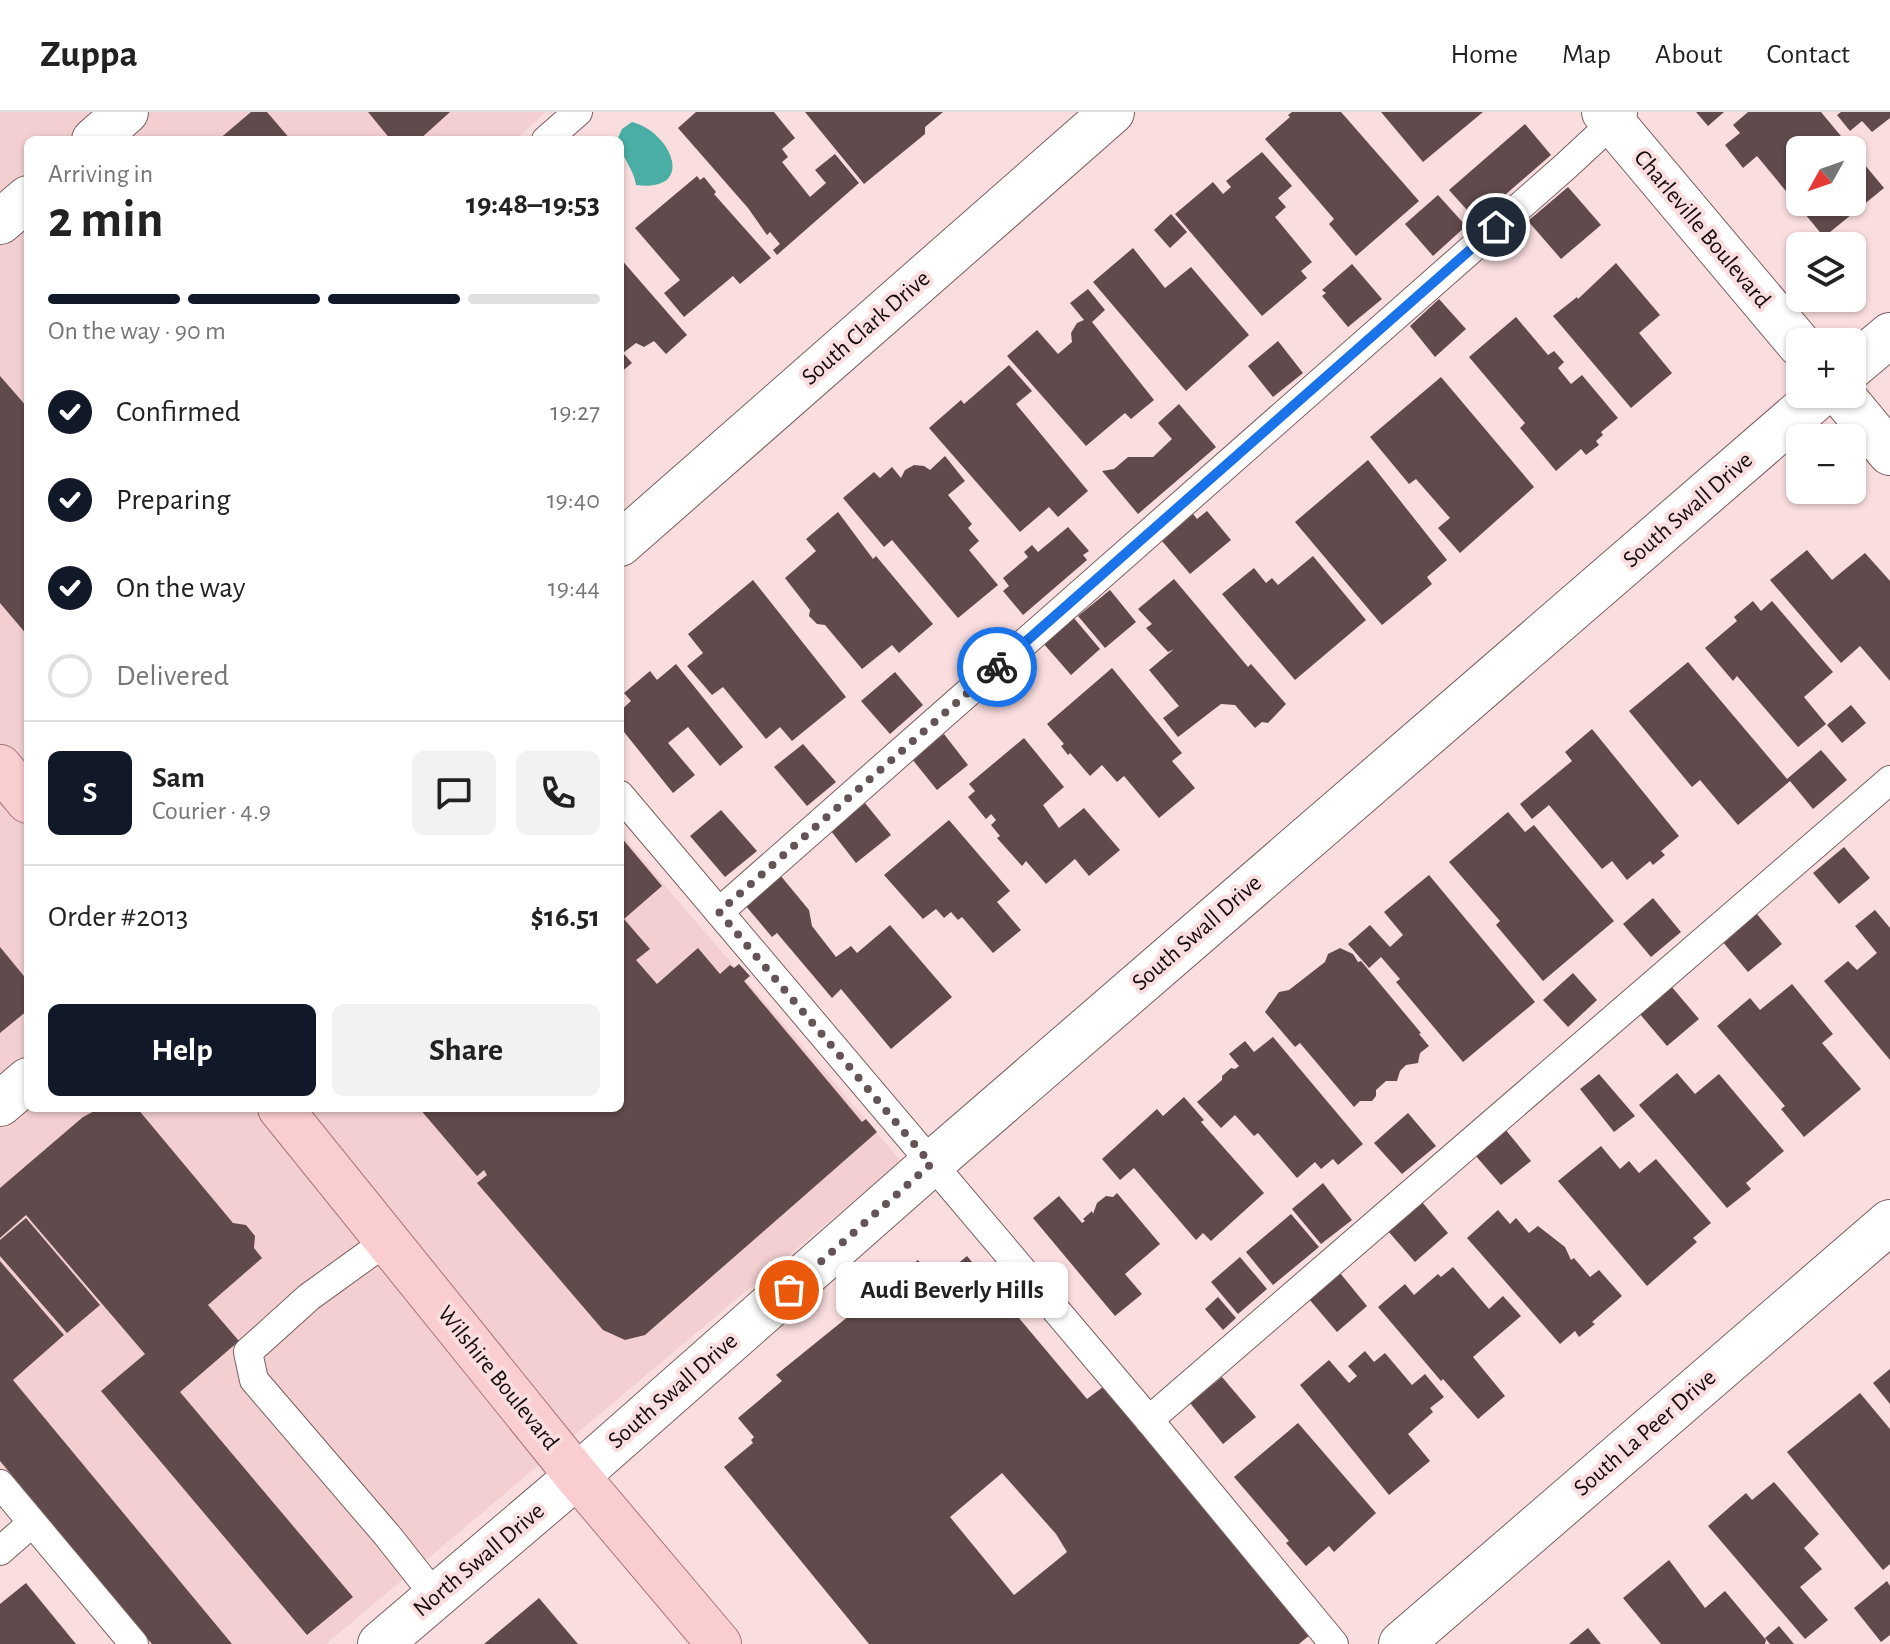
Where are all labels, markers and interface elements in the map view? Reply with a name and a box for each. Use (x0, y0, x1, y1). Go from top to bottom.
text: Zuppa (40, 36, 138, 74)
text: Home (1451, 41, 1518, 69)
text: Map (1562, 41, 1611, 69)
text: About (1655, 41, 1723, 69)
text: Contact (1767, 41, 1850, 69)
north arrow (1786, 136, 1866, 216)
map controls (1786, 136, 1866, 504)
street label: Charleville Boulevard (1629, 146, 1775, 312)
text: Arriving in (48, 161, 153, 187)
text: 19:48–19:53 (466, 189, 600, 219)
pin (1462, 193, 1530, 261)
text: 2 min (48, 194, 163, 246)
icon: home (1474, 205, 1518, 249)
button: layers (1786, 232, 1866, 312)
street label: South Clark Drive (797, 266, 935, 390)
text: On the way · 90 m (48, 318, 226, 344)
button: + (1786, 328, 1866, 408)
icon: check (48, 390, 92, 434)
text: Confirmed (116, 397, 240, 427)
text: 19:27 (550, 399, 600, 425)
button: − (1786, 424, 1866, 504)
street label: South Swall Drive (1619, 448, 1757, 572)
icon: check (48, 478, 92, 522)
text: Preparing (116, 485, 231, 515)
text: 19:40 (547, 487, 600, 513)
icon: check (48, 566, 92, 610)
text: On the way (116, 573, 245, 603)
text: 19:44 (548, 575, 600, 601)
courier (957, 627, 1037, 707)
icon: bike (975, 645, 1019, 689)
text: Delivered (116, 661, 229, 691)
button: chat (412, 751, 496, 835)
button: phone (516, 751, 600, 835)
text: Sam (152, 763, 205, 793)
text: S (83, 778, 97, 808)
text: Courier · 4.9 (152, 798, 271, 824)
street label: South Swall Drive (1128, 871, 1266, 995)
text: Order #2013 (48, 902, 188, 932)
text: $16.51 (531, 902, 600, 932)
button: Help (48, 1004, 316, 1096)
button: Share (332, 1004, 600, 1096)
pin (755, 1256, 823, 1324)
callout: Audi Beverly Hills (837, 1262, 1069, 1318)
icon: bag (767, 1268, 811, 1312)
text: Audi Beverly Hills (860, 1277, 1044, 1303)
street label: Wilshire Boulevard (433, 1301, 563, 1455)
street label: South Swall Drive (604, 1329, 742, 1453)
street label: South La Peer Drive (1569, 1365, 1721, 1501)
street label: North Swall Drive (409, 1498, 549, 1622)

